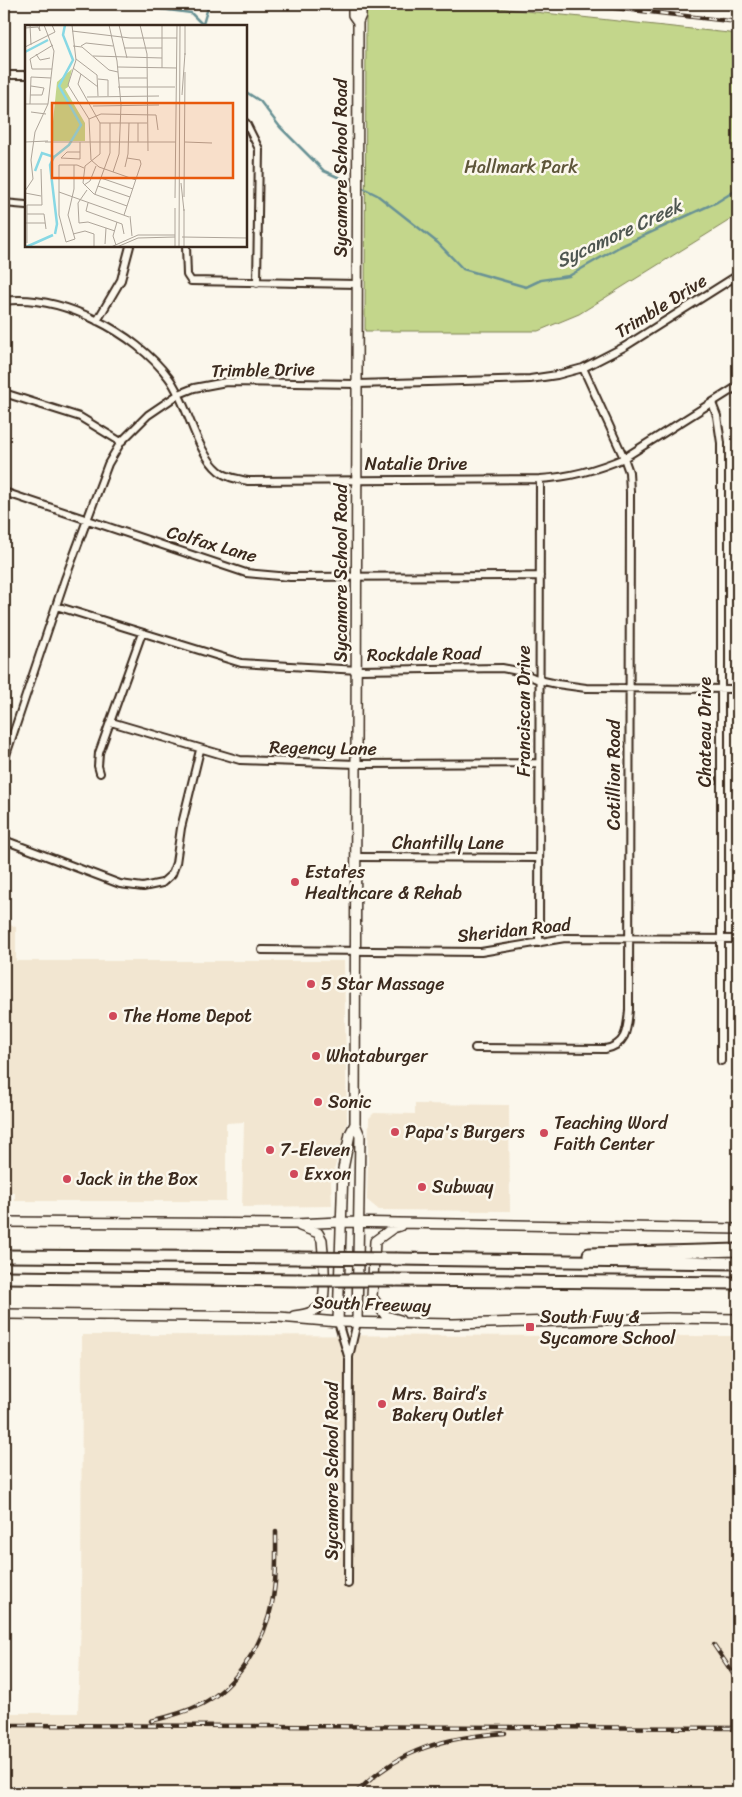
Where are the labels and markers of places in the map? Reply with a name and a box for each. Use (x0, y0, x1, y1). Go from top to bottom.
place label: Estates Healthcare & Rehab (305, 856, 463, 909)
marker: Estates Healthcare & Rehab (289, 876, 301, 888)
place label: 5 Star Massage (321, 968, 444, 1000)
marker: 5 Star Massage (305, 978, 317, 990)
place label: The Home Depot (123, 1000, 252, 1032)
marker: The Home Depot (107, 1010, 119, 1022)
place label: Whataburger (326, 1040, 429, 1072)
marker: Whataburger (310, 1050, 322, 1062)
place label: Sonic (328, 1086, 372, 1118)
marker: Sonic (312, 1096, 324, 1108)
place label: Teaching Word Faith Center (554, 1107, 669, 1160)
place label: Papa's Burgers (405, 1116, 525, 1148)
marker: Papa's Burgers (389, 1126, 401, 1138)
marker: Teaching Word Faith Center (538, 1127, 550, 1139)
place label: 7-Eleven (280, 1134, 351, 1166)
marker: 7-Eleven (264, 1144, 276, 1156)
place label: Exxon (304, 1158, 352, 1190)
place label: Jack in the Box (76, 1163, 198, 1195)
marker: Exxon (288, 1168, 300, 1180)
place label: Subway (432, 1171, 494, 1203)
marker: Jack in the Box (61, 1173, 73, 1185)
marker: Subway (416, 1181, 428, 1193)
place label: South Fwy & Sycamore School (540, 1301, 676, 1354)
marker: South Fwy & Sycamore School (524, 1321, 536, 1333)
place label: Mrs. Baird’s Bakery Outlet (392, 1378, 504, 1431)
marker: Mrs. Baird’s Bakery Outlet (376, 1398, 388, 1410)

